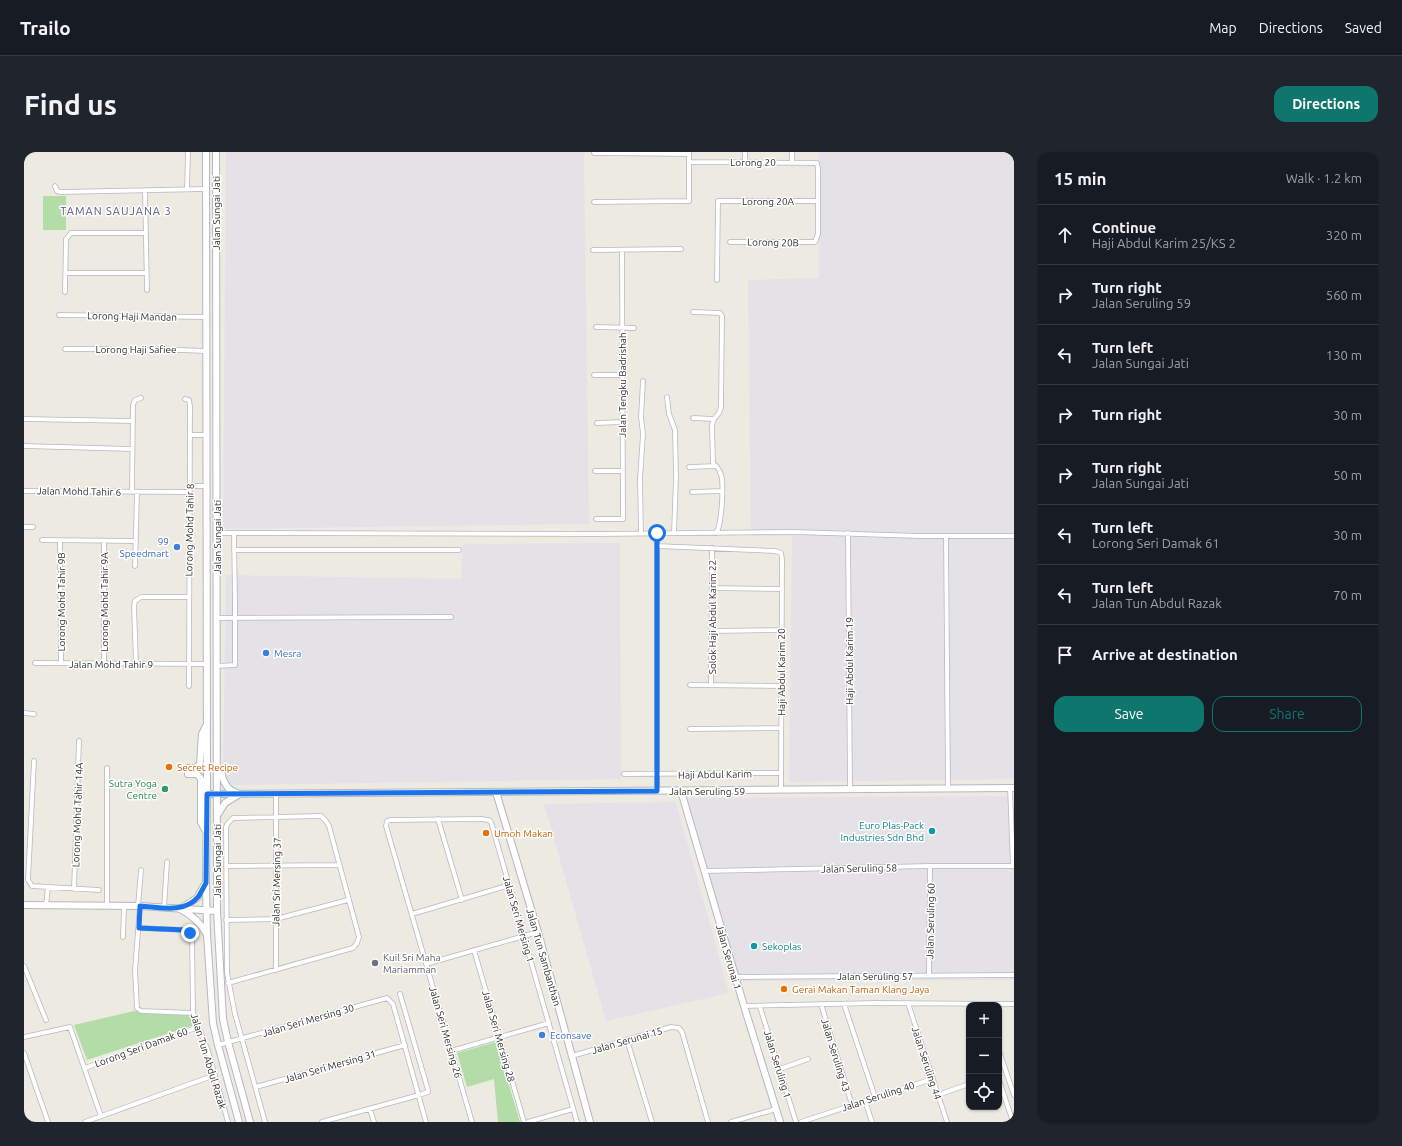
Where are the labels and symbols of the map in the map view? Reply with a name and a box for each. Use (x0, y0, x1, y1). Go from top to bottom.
street label: Lorong 20 (730, 157, 776, 168)
street label: Jalan Sungai Jati (211, 176, 222, 250)
street label: Lorong 20A (742, 196, 795, 207)
district label: TAMAN SAUJANA 3 (60, 205, 172, 217)
street label: Lorong 20B (747, 237, 799, 248)
street label: Lorong Haji Mandan (87, 310, 177, 323)
street label: Jalan Tengku Badrishah (617, 332, 628, 438)
street label: Lorong Haji Safiee (95, 344, 177, 355)
street label: Lorong Mohd Tahir 8 (183, 483, 196, 577)
street label: Jalan Mohd Tahir 6 (37, 485, 122, 498)
street label: Jalan Sungai Jati (212, 500, 223, 574)
route start (648, 524, 666, 542)
place label: 99 Speedmart (120, 536, 169, 559)
marker: 99 Speedmart (172, 542, 182, 552)
street label: Lorong Mohd Tahir 9B (56, 552, 67, 652)
street label: Lorong Mohd Tahir 9A (99, 552, 110, 652)
street label: Solok Haji Abdul Karim 22 (707, 560, 718, 674)
street label: Haji Abdul Karim 19 (844, 617, 855, 705)
street label: Haji Abdul Karim 20 (776, 628, 787, 716)
marker: Mesra (261, 648, 271, 658)
place label: Mesra (274, 648, 301, 659)
street label: Jalan Mohd Tahir 9 (69, 659, 153, 670)
street label: Lorong Mohd Tahir 14A (70, 762, 85, 868)
marker: Secret Recipe (164, 762, 174, 772)
place label: Secret Recipe (177, 762, 238, 773)
street label: Haji Abdul Karim (678, 768, 752, 781)
place label: Sutra Yoga Centre (109, 778, 157, 801)
marker: Sutra Yoga Centre (160, 784, 170, 794)
street label: Jalan Seruling 59 (669, 786, 745, 797)
place label: Euro Plas-Pack Industries Sdn Bhd (841, 820, 924, 843)
street label: Jalan Sungai Jati (212, 824, 223, 898)
marker: Euro Plas-Pack Industries Sdn Bhd (927, 826, 937, 836)
marker: Umoh Makan (481, 828, 491, 838)
place label: Umoh Makan (494, 828, 553, 839)
street label: Jalan Sri Mersing 37 (270, 837, 283, 927)
street label: Jalan Seruling 58 (821, 862, 898, 875)
street label: Jalan Seri Mersing 1 (501, 875, 536, 964)
street label: Jalan Seruling 60 (924, 882, 937, 959)
street label: Jalan Tun Sambanthan (524, 907, 563, 1007)
street label: Jalan Serunai 1 (714, 923, 743, 991)
route end (181, 924, 199, 942)
marker: Sekoplas (749, 941, 759, 951)
place label: Sekoplas (762, 941, 801, 952)
place label: Kuil Sri Maha Mariamman (383, 952, 441, 975)
marker: Kuil Sri Maha Mariamman (370, 958, 380, 968)
street label: Jalan Seruling 57 (837, 971, 913, 982)
marker: Gerai Makan Taman Klang Jaya (779, 984, 789, 994)
place label: Gerai Makan Taman Klang Jaya (792, 984, 930, 995)
street label: Jalan Seri Mersing 26 (427, 985, 464, 1080)
street label: Jalan Seri Mersing 28 (480, 989, 517, 1084)
street label: Jalan Seri Mersing 30 (261, 1002, 356, 1039)
street label: Jalan Tun Abdul Razak (189, 1012, 228, 1110)
street label: Jalan Seruling 43 (819, 1017, 852, 1093)
street label: Lorong Seri Damak 60 (93, 1025, 190, 1069)
street label: Jalan Serunai 15 (591, 1025, 664, 1056)
street label: Jalan Seruling 44 (910, 1025, 944, 1101)
street label: Jalan Seruling 1 (762, 1029, 793, 1099)
marker: Econsave (537, 1030, 547, 1040)
place label: Econsave (550, 1030, 592, 1041)
street label: Jalan Seri Mersing 31 (283, 1048, 377, 1085)
street label: Jalan Seruling 40 (840, 1079, 916, 1113)

